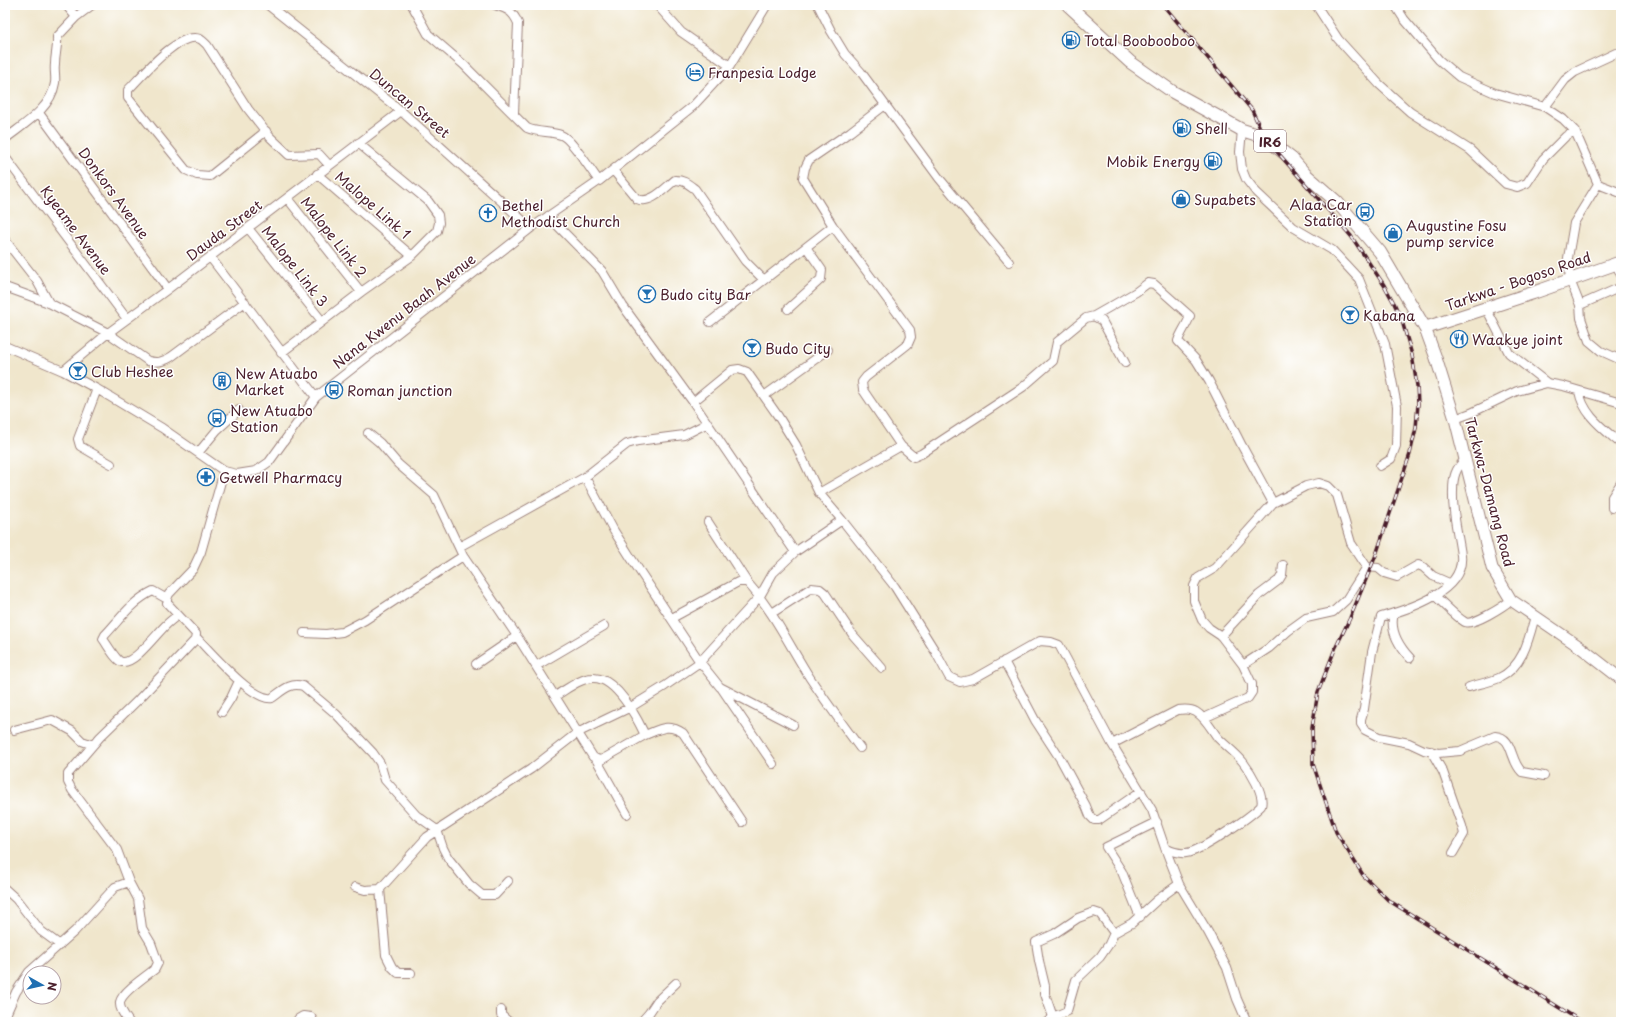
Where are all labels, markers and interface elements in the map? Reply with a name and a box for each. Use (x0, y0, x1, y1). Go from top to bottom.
fuel station icon: Total Boobooboo (1061, 30, 1081, 50)
place label: Total Boobooboo (1084, 30, 1195, 51)
hotel icon: Franpesia Lodge (685, 62, 705, 82)
place label: Franpesia Lodge (708, 62, 817, 83)
street label: Duncan Street (365, 63, 455, 143)
fuel station icon: Shell (1172, 118, 1192, 138)
place label: Shell (1195, 118, 1228, 139)
road number: IR6 (1254, 130, 1286, 152)
street label: Donkors Avenue (74, 143, 155, 243)
place label: Mobik Energy (1107, 151, 1200, 172)
fuel station icon: Mobik Energy (1203, 151, 1223, 171)
street label: Malope Link 1 (331, 166, 415, 244)
street label: Kyeame Avenue (36, 181, 117, 279)
shop icon: Supabets (1171, 189, 1191, 209)
place label: Supabets (1194, 189, 1256, 210)
street label: Malope Link 2 (296, 192, 372, 282)
street label: Dauda Street (182, 194, 267, 266)
place label: Alaa Car Station (1290, 194, 1353, 231)
place label: Bethel Methodist Church (501, 195, 620, 232)
bus stop icon: Alaa Car Station (1355, 202, 1375, 222)
church icon: Bethel Methodist Church (478, 203, 498, 223)
place label: Augustine Fosu pump service (1406, 215, 1507, 252)
street label: Malope Link 3 (257, 221, 333, 311)
shop icon: Augustine Fosu pump service (1383, 223, 1403, 243)
street label: Tarkwa - Bogoso Road (1442, 246, 1594, 316)
street label: Nana Kwenu Baah Avenue (328, 248, 480, 373)
bar icon: Budo city Bar (637, 284, 657, 304)
place label: Budo city Bar (660, 284, 751, 305)
bar icon: Kabana (1340, 305, 1360, 325)
place label: Kabana (1363, 305, 1415, 326)
restaurant icon: Waakye joint (1449, 329, 1469, 349)
place label: Waakye joint (1472, 329, 1563, 350)
bar icon: Budo City (742, 338, 762, 358)
place label: Budo City (765, 338, 831, 359)
bar icon: Club Heshee (68, 361, 88, 381)
place label: Club Heshee (91, 361, 174, 382)
place label: New Atuabo Market (235, 363, 318, 400)
building icon: New Atuabo Market (212, 371, 232, 391)
bus stop icon: Roman junction (324, 380, 344, 400)
place label: Roman junction (347, 380, 453, 401)
place label: New Atuabo Station (230, 400, 313, 437)
bus stop icon: New Atuabo Station (207, 408, 227, 428)
street label: Tarkwa-Damang Road (1460, 415, 1520, 569)
pharmacy icon: Getwell Pharmacy (196, 467, 216, 487)
place label: Getwell Pharmacy (219, 467, 342, 488)
north arrow (22, 965, 62, 1005)
text: N (43, 981, 61, 992)

